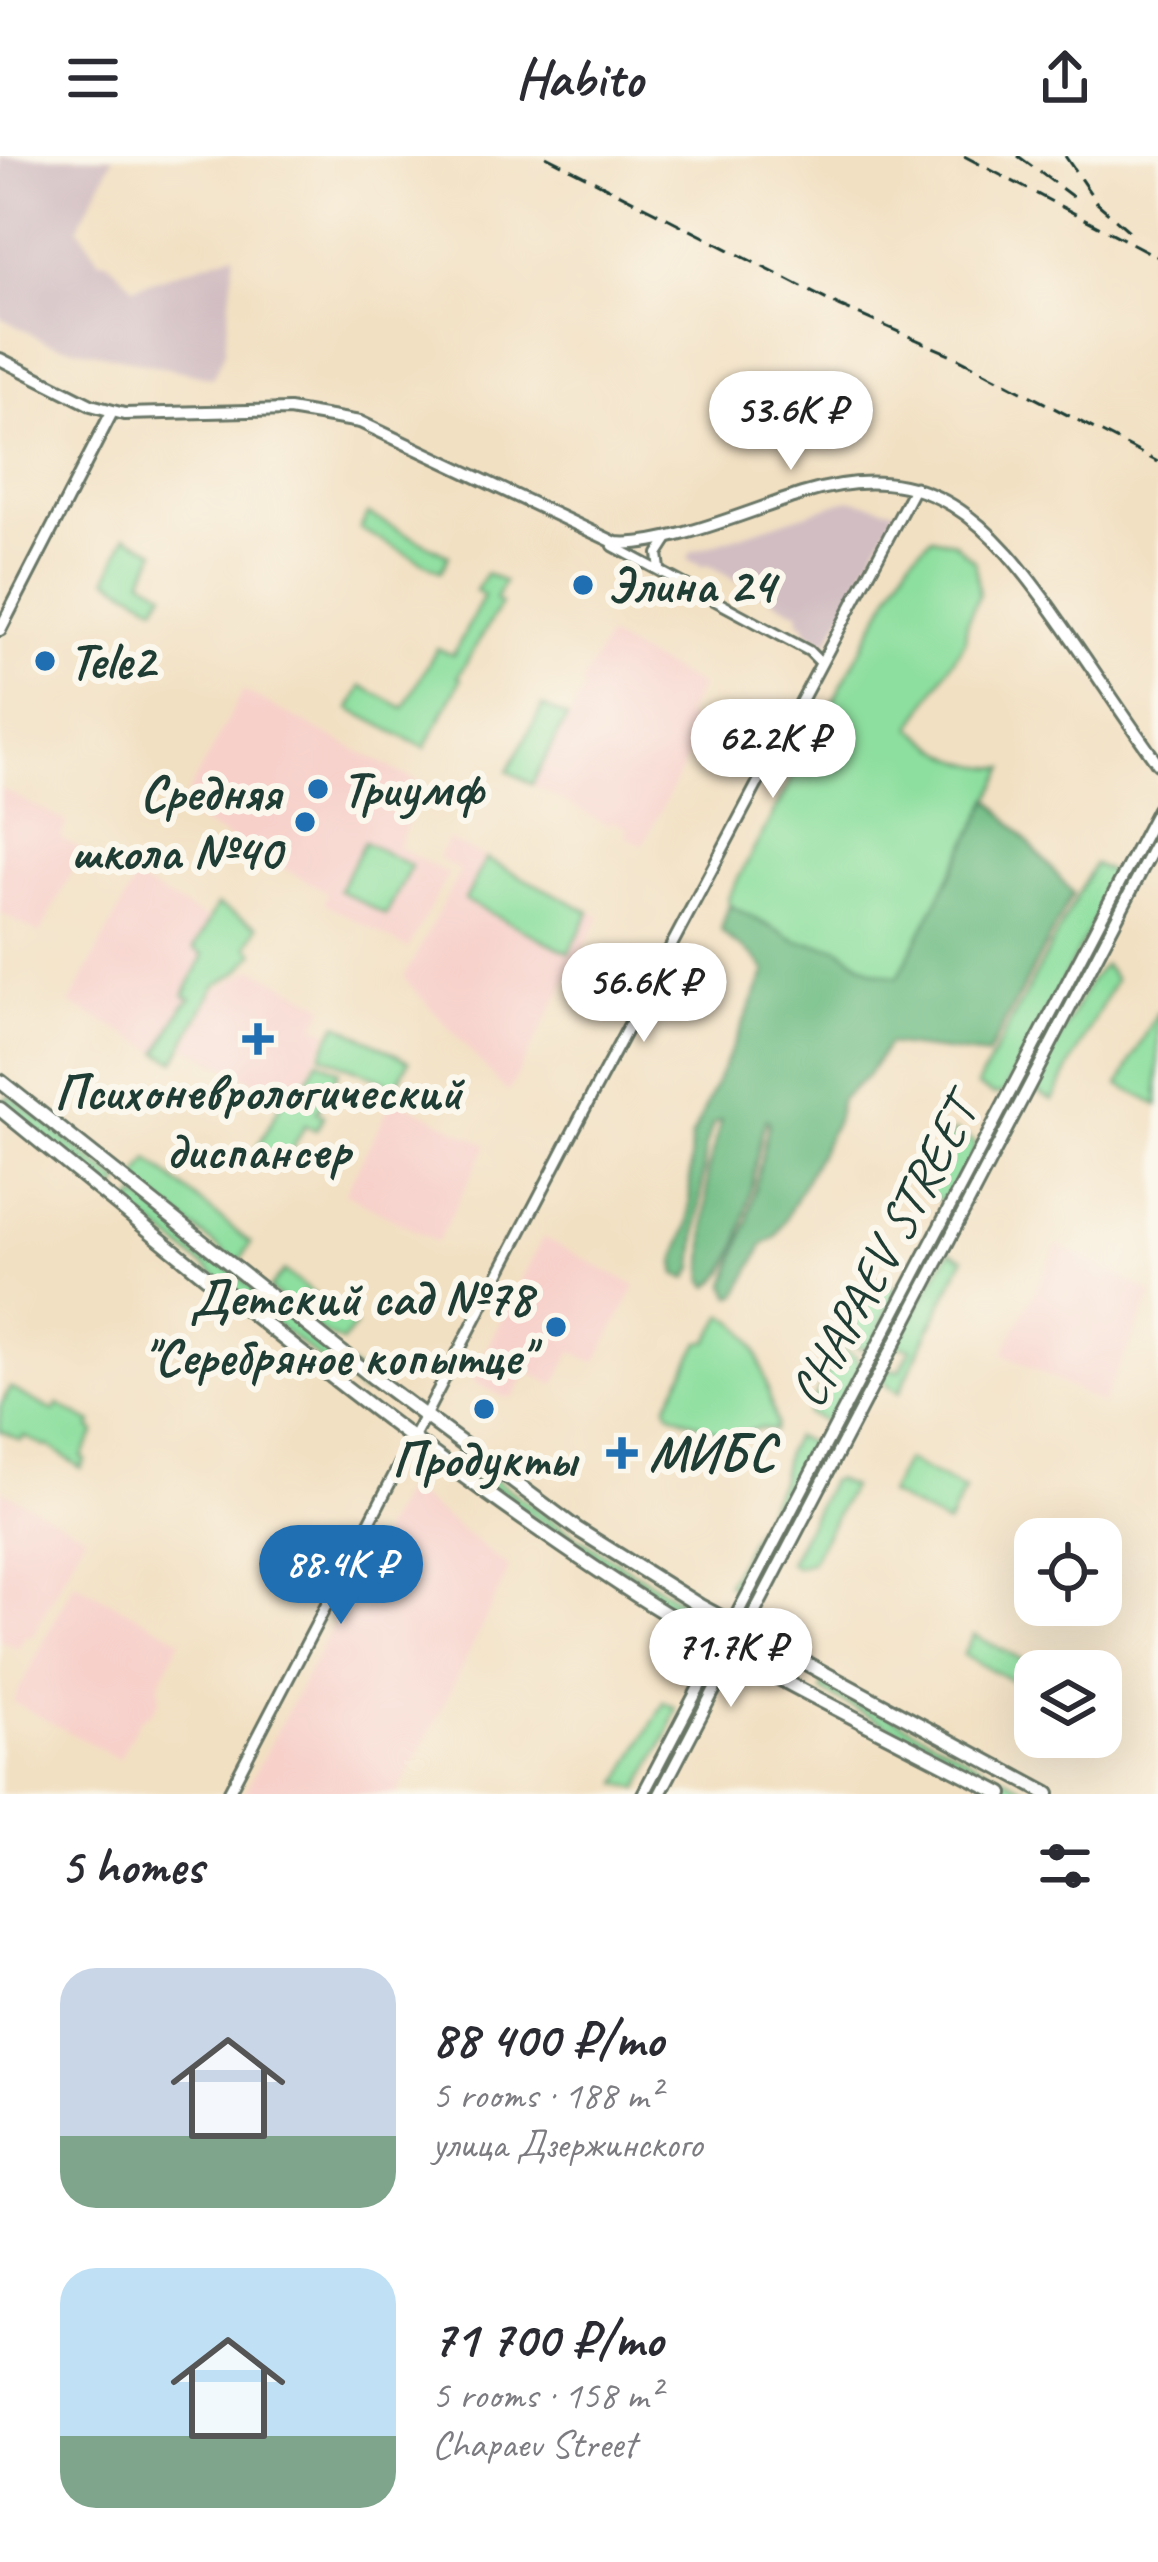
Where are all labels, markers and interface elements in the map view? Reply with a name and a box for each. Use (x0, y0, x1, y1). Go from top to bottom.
text: Habito (515, 44, 643, 112)
icon: menu (60, 45, 126, 111)
icon: share (1032, 45, 1098, 111)
pin: 53.6K ₽ (680, 371, 902, 473)
text: 53.6K ₽ (736, 385, 846, 434)
place label: Элина 24 (607, 553, 780, 617)
marker: Элина 24 (570, 572, 596, 598)
place label: Tele2 (69, 629, 158, 693)
marker: Tele2 (32, 648, 58, 674)
pin: 62.2K ₽ (662, 699, 884, 801)
text: 62.2K ₽ (718, 713, 828, 762)
place label: Триумф (342, 757, 486, 821)
place label: Средняя школа №40 (71, 761, 286, 884)
marker: Триумф (305, 776, 331, 802)
marker: Средняя школа №40 (292, 809, 318, 835)
pin: 56.6K ₽ (533, 943, 755, 1045)
text: 56.6K ₽ (589, 957, 699, 1006)
marker: Психоневрологический диспансер (242, 1023, 274, 1055)
place label: Психоневрологический диспансер (54, 1060, 465, 1183)
street label: CHAPAEV STREET (775, 1076, 997, 1418)
place label: Детский сад №78 "Серебряное копытце" (143, 1266, 543, 1389)
marker: Детский сад №78 "Серебряное копытце" (543, 1314, 569, 1340)
marker: Продукты (471, 1396, 497, 1422)
place label: МИБС (649, 1421, 781, 1485)
place label: Продукты (392, 1427, 580, 1491)
marker: МИБС (606, 1437, 638, 1469)
map controls (1014, 1518, 1122, 1758)
button: locate (1014, 1518, 1122, 1626)
pin: 88.4K ₽ (230, 1525, 452, 1627)
text: 88.4K ₽ (286, 1539, 396, 1588)
pin: 71.7K ₽ (620, 1608, 842, 1710)
text: 71.7K ₽ (676, 1622, 786, 1671)
button: layers (1014, 1650, 1122, 1758)
icon: filters (1032, 1833, 1098, 1899)
text: 5 homes (60, 1834, 203, 1898)
text: 88 400 ₽/mo (432, 2007, 663, 2071)
icon: home (156, 2016, 300, 2160)
text: 5 rooms · 188 m² (432, 2071, 660, 2120)
text: улица Дзержинского (432, 2120, 702, 2169)
text: 71 700 ₽/mo (432, 2307, 663, 2371)
icon: home (156, 2316, 300, 2460)
text: 5 rooms · 158 m² (432, 2371, 660, 2420)
text: Chapaev Street (432, 2420, 636, 2469)

